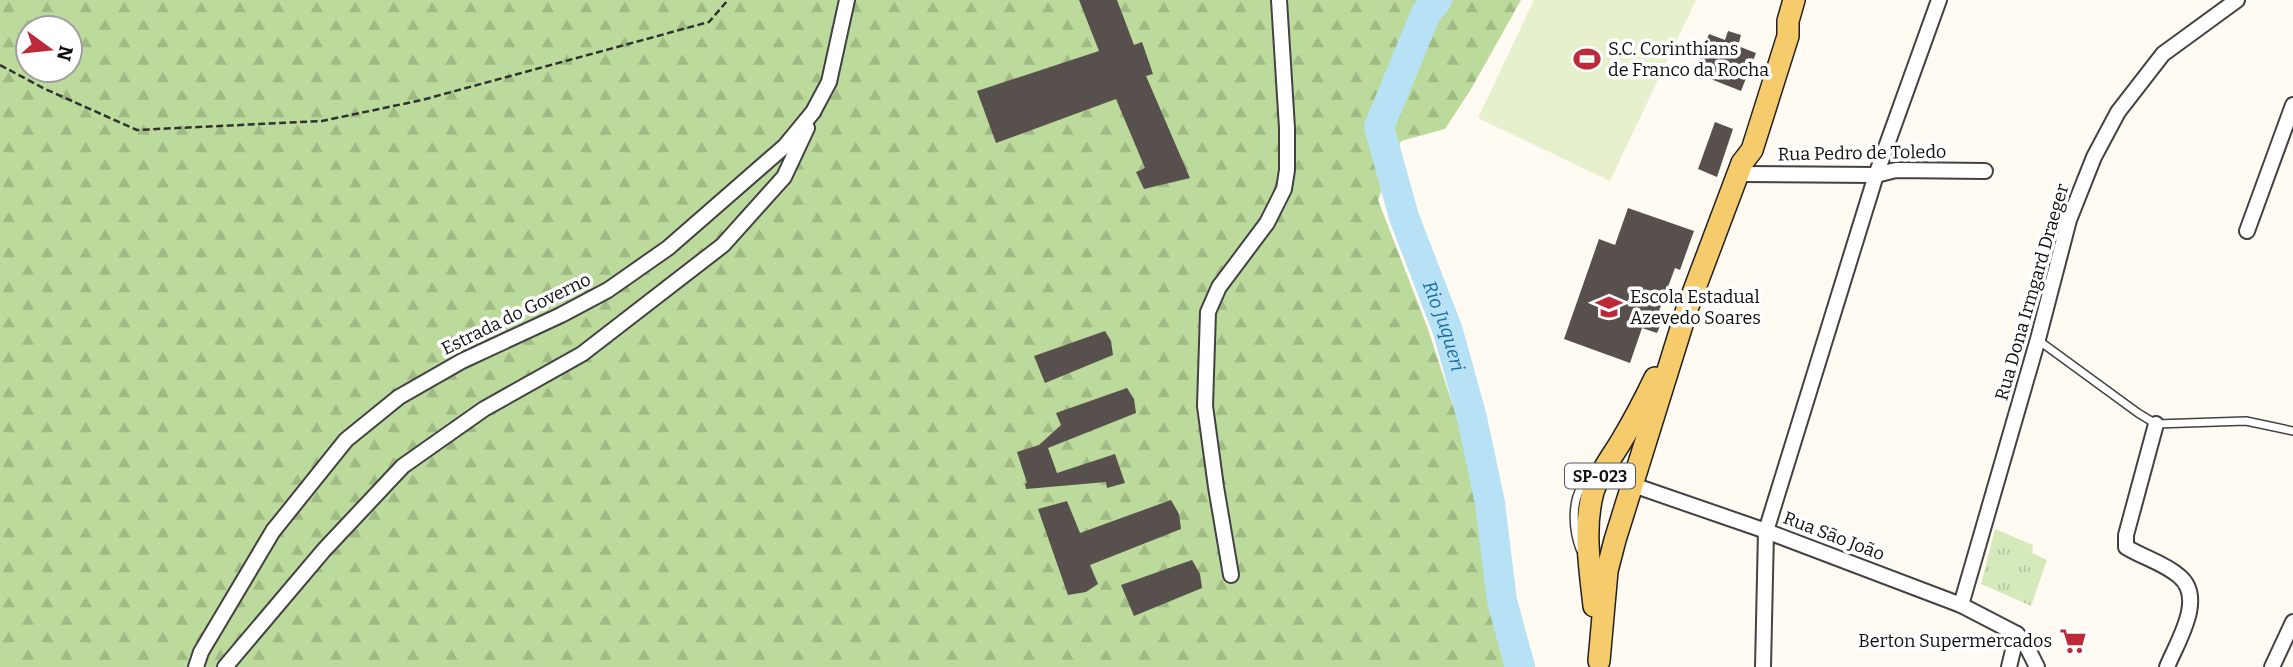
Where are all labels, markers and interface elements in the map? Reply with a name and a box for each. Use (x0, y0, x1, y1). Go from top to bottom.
north arrow (14, 14, 84, 84)
place label: S.C. Corinthians de Franco da Rocha (1608, 38, 1769, 81)
text: N (52, 43, 78, 64)
sports icon: S.C. Corinthians de Franco da Rocha (1572, 44, 1602, 74)
street label: Rua Pedro de Toledo (1777, 141, 1947, 165)
street label: Rua Dona Irmgard Draeger (1991, 181, 2073, 403)
street label: Estrada do Governo (438, 268, 594, 360)
water label: Rio Juqueri (1418, 277, 1470, 374)
place label: Escola Estadual Azevedo Soares (1630, 286, 1761, 329)
school or university icon: Escola Estadual Azevedo Soares (1594, 292, 1624, 322)
road number: SP-023 (1565, 463, 1635, 489)
street label: Rua São João (1780, 507, 1888, 565)
supermarket icon: Berton Supermercados (2058, 626, 2088, 656)
place label: Berton Supermercados (1858, 630, 2052, 652)

